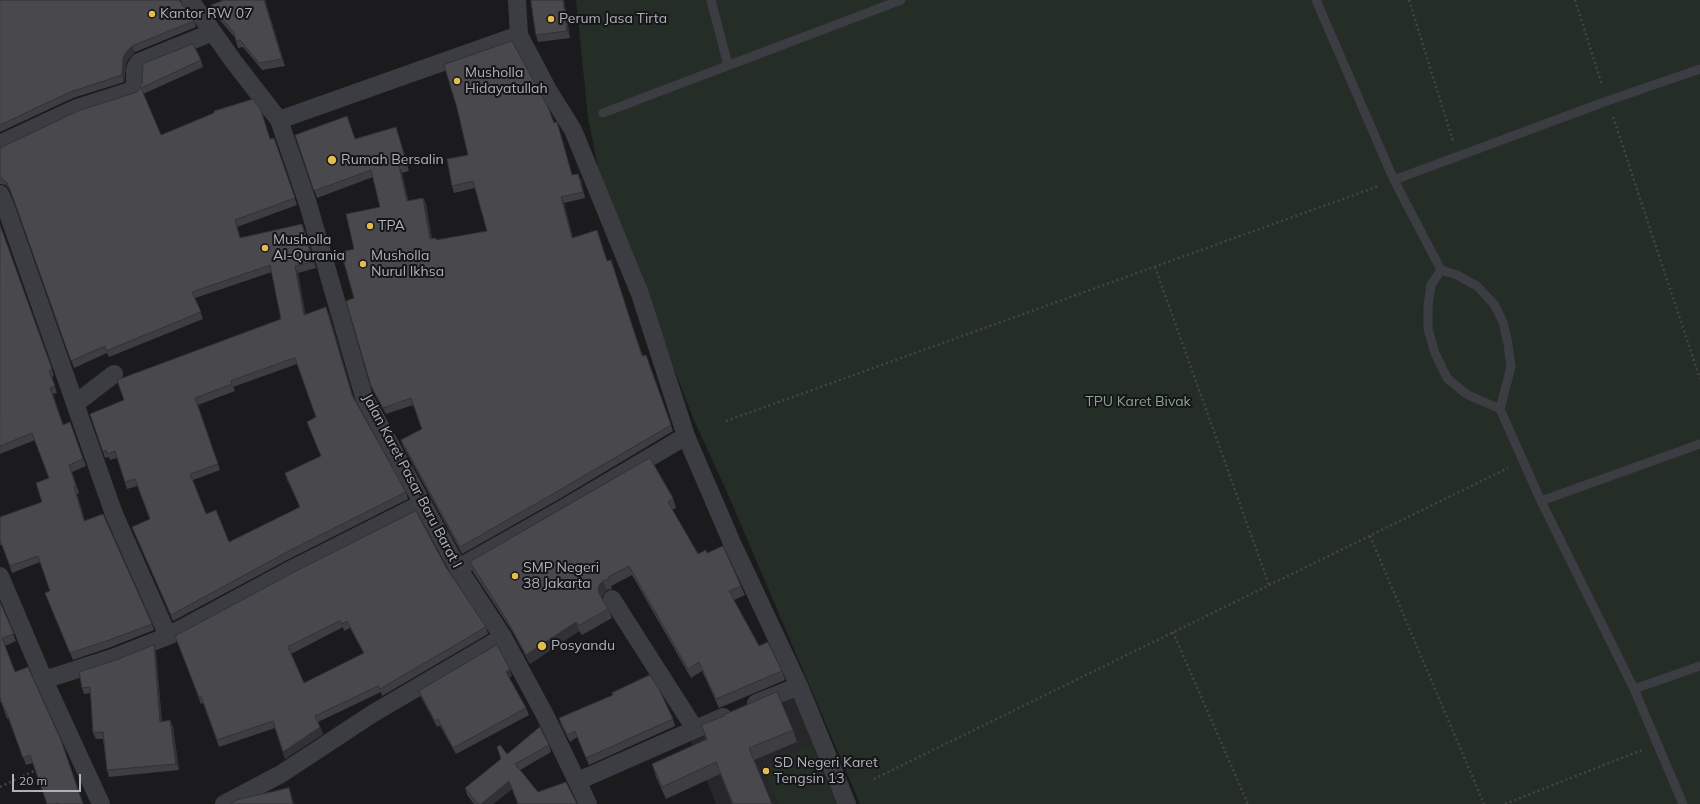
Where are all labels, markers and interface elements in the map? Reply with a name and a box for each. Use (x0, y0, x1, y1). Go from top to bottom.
place label: Kantor RW 07 (160, 6, 253, 22)
marker: Kantor RW 07 (147, 9, 157, 19)
place label: Perum Jasa Tirta (559, 11, 667, 27)
marker: Perum Jasa Tirta (546, 14, 556, 24)
place label: Musholla Hidayatullah (465, 65, 548, 98)
marker: Musholla Hidayatullah (452, 76, 462, 86)
place label: Rumah Bersalin (341, 152, 444, 168)
marker: Rumah Bersalin (326, 154, 338, 166)
place label: TPA (378, 218, 405, 234)
marker: TPA (365, 221, 375, 231)
place label: Musholla Al-Qurania (273, 232, 345, 264)
marker: Musholla Al-Qurania (260, 243, 270, 253)
place label: Musholla Nurul Ikhsa (371, 248, 444, 280)
marker: Musholla Nurul Ikhsa (358, 259, 368, 269)
street label: Jalan Karet Pasar Baru Barat I (359, 391, 465, 571)
park label: TPU Karet Bivak (1085, 394, 1191, 410)
place label: SMP Negeri 38 Jakarta (523, 560, 599, 592)
marker: SMP Negeri 38 Jakarta (510, 571, 520, 581)
place label: Posyandu (551, 638, 615, 654)
marker: Posyandu (536, 640, 548, 652)
place label: SD Negeri Karet Tengsin 13 (774, 755, 878, 788)
scale bar (14, 766, 83, 792)
marker: SD Negeri Karet Tengsin 13 (761, 766, 771, 776)
text: 20 m (19, 773, 47, 788)

